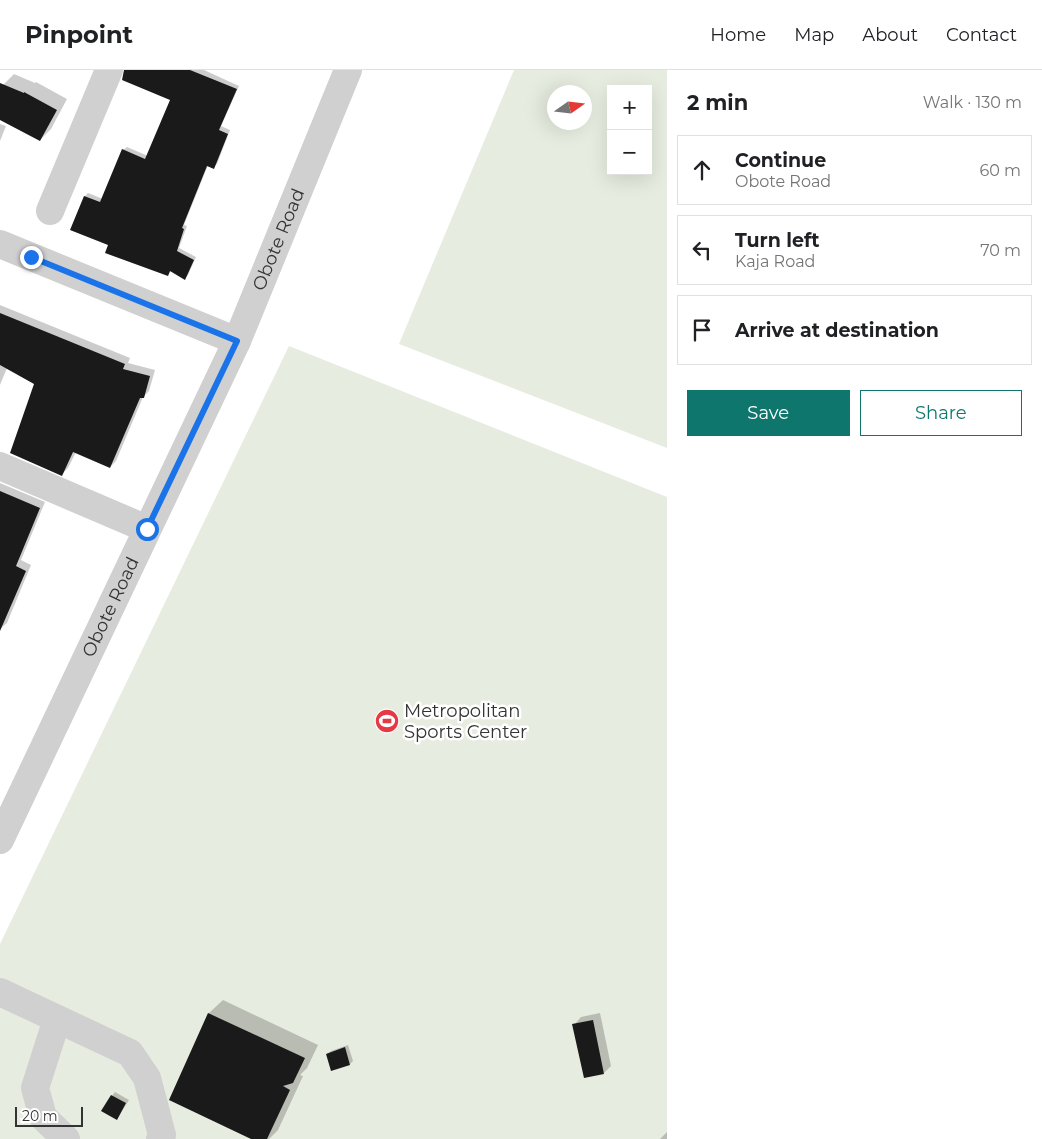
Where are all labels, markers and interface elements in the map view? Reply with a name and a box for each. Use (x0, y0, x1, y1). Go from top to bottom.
text: Pinpoint (25, 20, 133, 49)
text: Home (710, 24, 766, 46)
text: Map (794, 24, 834, 46)
text: About (862, 24, 918, 46)
text: Contact (946, 24, 1017, 46)
north arrow (547, 85, 592, 130)
map controls (607, 85, 652, 175)
button: + (607, 85, 652, 130)
text: 2 min (687, 90, 748, 115)
text: Walk · 130 m (923, 93, 1022, 112)
button: − (607, 130, 652, 175)
text: Continue (735, 149, 826, 172)
icon: ahead (688, 156, 716, 184)
text: 60 m (979, 161, 1021, 180)
text: Obote Road (735, 172, 831, 191)
street label: Obote Road (248, 185, 309, 294)
text: Turn left (735, 229, 820, 252)
icon: left (688, 236, 716, 264)
text: 70 m (980, 241, 1021, 260)
route end (20, 246, 43, 269)
text: Kaja Road (735, 252, 815, 271)
icon: arrive (688, 316, 716, 344)
text: Arrive at destination (735, 319, 939, 342)
button: Save (687, 390, 850, 436)
button: Share (860, 390, 1022, 436)
route start (136, 518, 159, 541)
street label: Obote Road (78, 553, 144, 661)
place label: Metropolitan Sports Center (404, 700, 527, 743)
sports icon: Metropolitan Sports Center (374, 708, 400, 734)
scale bar (15, 1104, 82, 1127)
text: 20 m (22, 1107, 58, 1125)

